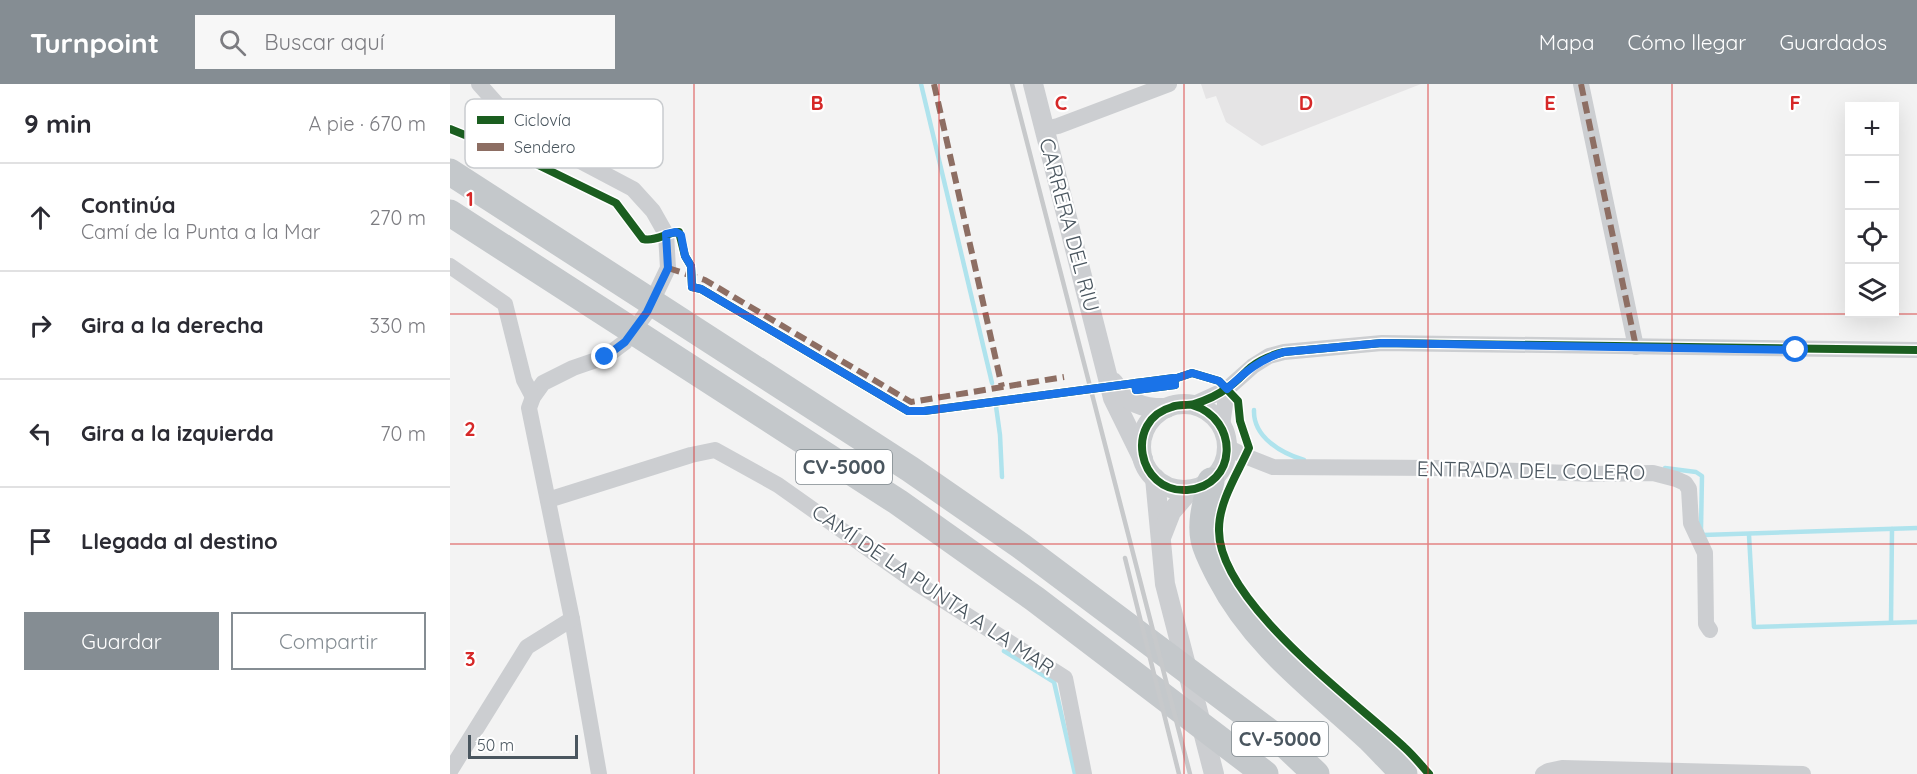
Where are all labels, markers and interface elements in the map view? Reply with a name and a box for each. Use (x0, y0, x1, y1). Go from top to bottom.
search box (195, 15, 615, 69)
text: Turnpoint (30, 25, 159, 60)
icon: search (216, 26, 249, 59)
text: Buscar aquí (264, 28, 385, 56)
text: Mapa (1539, 29, 1594, 55)
text: Cómo llegar (1627, 29, 1746, 55)
text: Guardados (1779, 29, 1887, 55)
text: B (810, 90, 824, 115)
text: C (1055, 90, 1068, 115)
text: D (1299, 90, 1313, 115)
text: E (1544, 90, 1556, 115)
text: F (1789, 90, 1801, 115)
legend (465, 99, 663, 168)
map controls (1845, 102, 1899, 318)
button: + (1845, 102, 1899, 156)
text: 9 min (24, 107, 92, 140)
text: Ciclovía (514, 110, 571, 130)
text: A pie · 670 m (308, 111, 426, 136)
street label: CARRERA DEL RIU (1034, 135, 1106, 315)
text: Sendero (514, 137, 576, 157)
button: − (1845, 156, 1899, 210)
text: 1 (466, 186, 474, 211)
text: Continúa (81, 191, 176, 219)
icon: ahead (24, 201, 57, 234)
text: 270 m (369, 205, 426, 230)
button: locate (1845, 210, 1899, 264)
text: Camí de la Punta a la Mar (81, 219, 320, 244)
button: layers (1845, 264, 1899, 318)
icon: right (24, 309, 57, 342)
text: Gira a la derecha (81, 311, 264, 339)
text: 330 m (369, 313, 426, 338)
route start (1782, 336, 1808, 362)
route end (591, 343, 617, 369)
text: 2 (464, 416, 476, 441)
icon: left (24, 417, 57, 450)
text: Gira a la izquierda (81, 419, 274, 447)
text: 70 m (380, 421, 426, 446)
road number: CV-5000 (796, 450, 892, 484)
street label: ENTRADA DEL COLERO (1416, 455, 1646, 485)
street label: CAMÍ DE LA PUNTA A LA MAR (807, 498, 1060, 680)
icon: arrive (24, 525, 57, 558)
text: Llegada al destino (81, 527, 278, 555)
button: Guardar (24, 612, 219, 670)
button: Compartir (231, 612, 426, 670)
text: 3 (465, 646, 475, 671)
road number: CV-5000 (1232, 722, 1328, 756)
scale bar (468, 732, 578, 760)
text: 50 m (477, 735, 514, 755)

